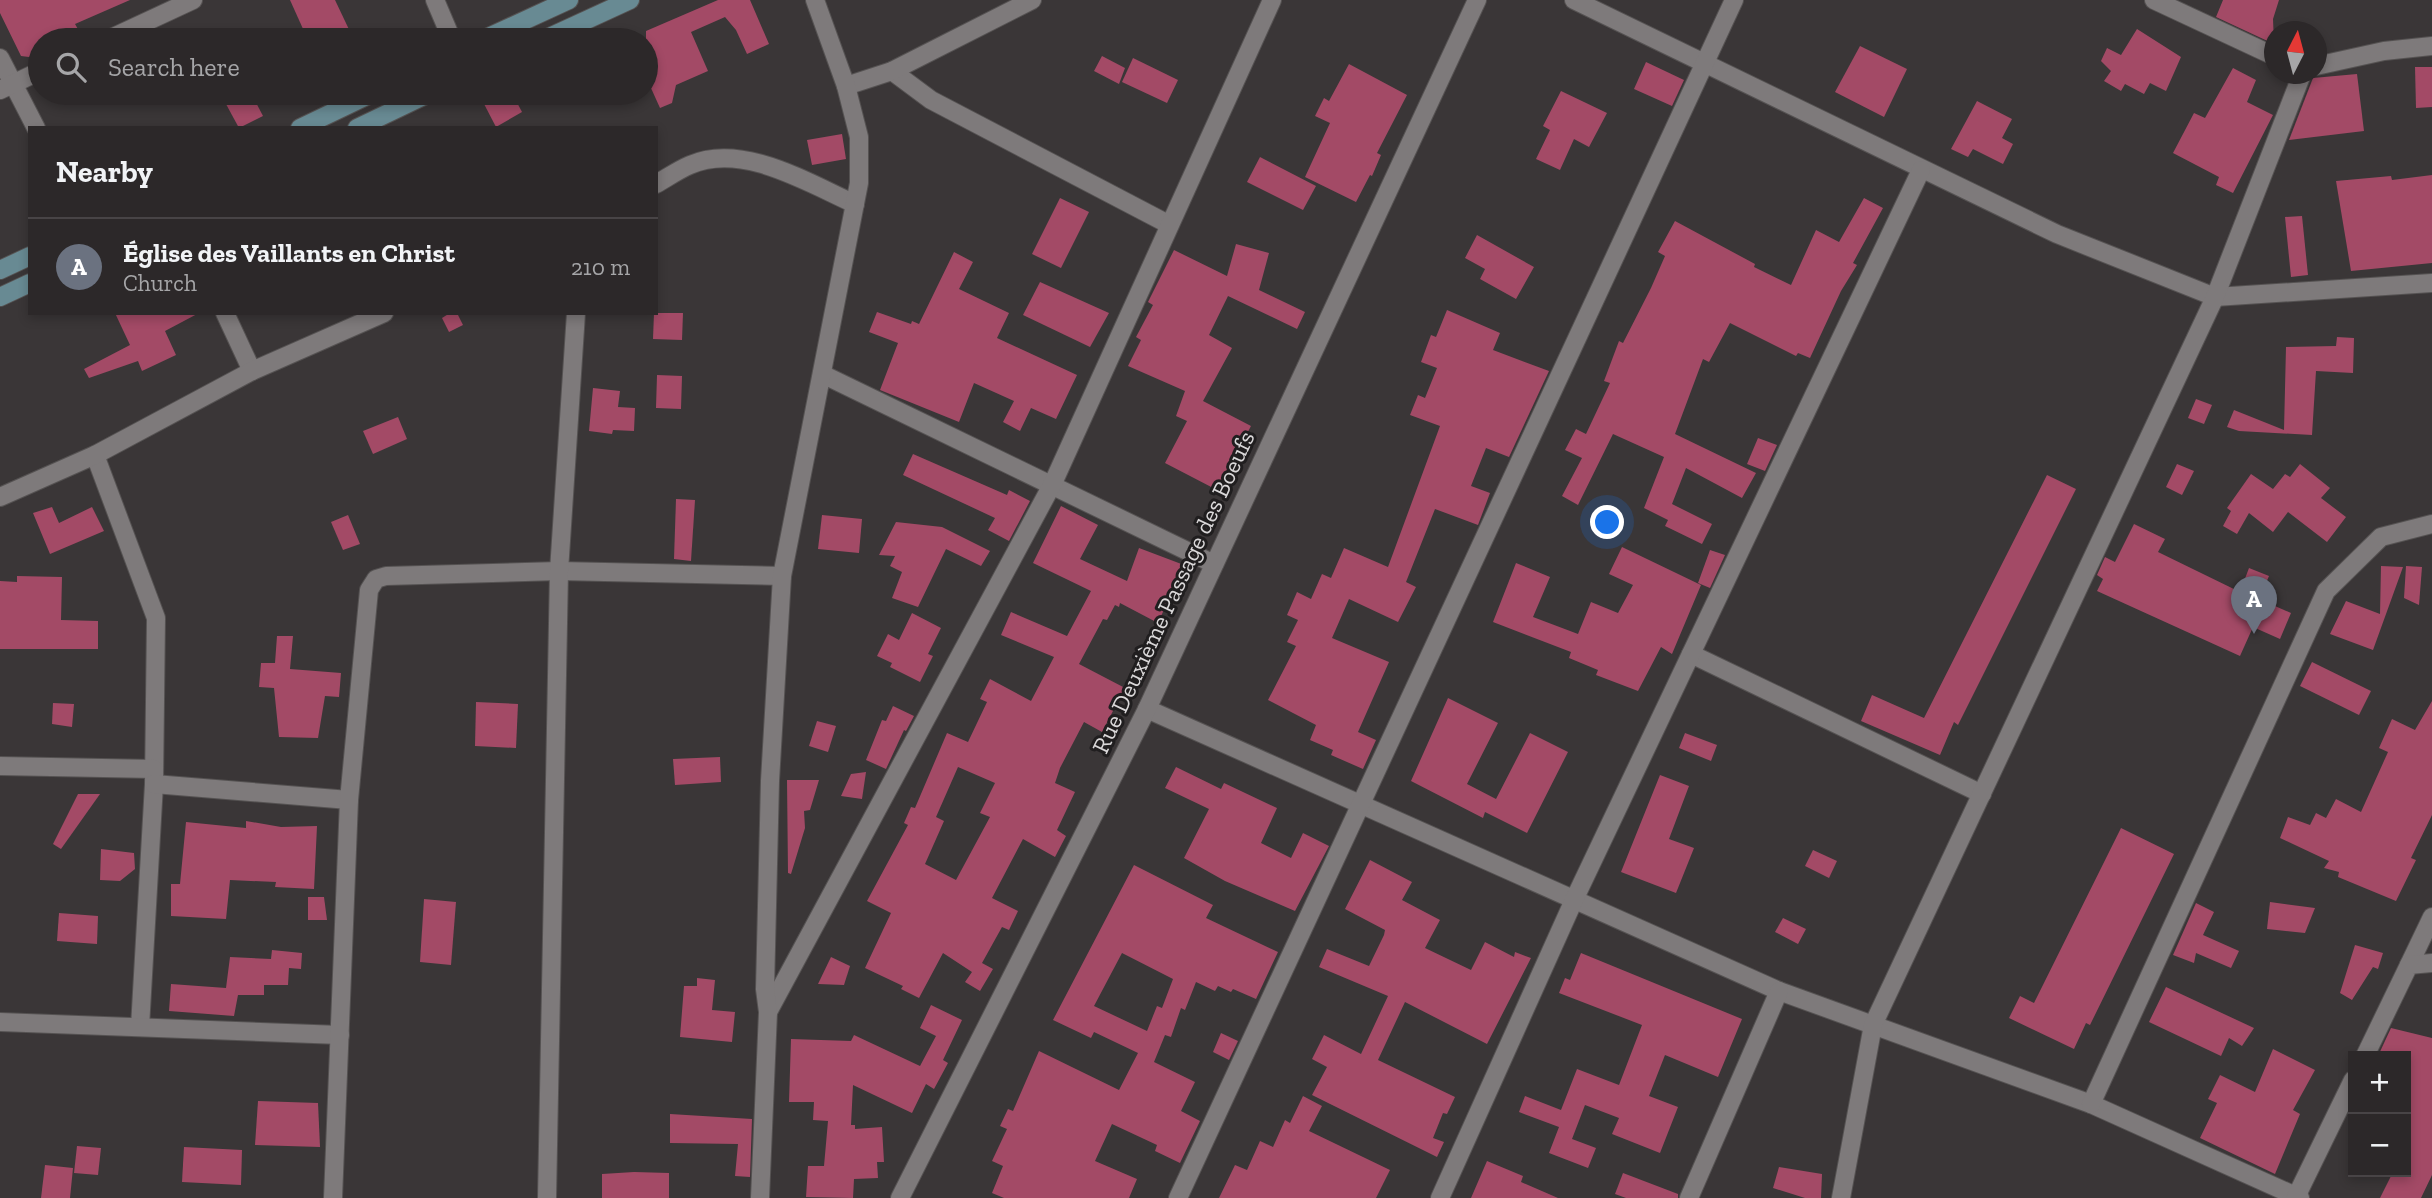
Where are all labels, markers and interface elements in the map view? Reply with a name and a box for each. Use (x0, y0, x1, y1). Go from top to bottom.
north arrow (2264, 21, 2327, 84)
search box (28, 28, 658, 105)
icon: search (52, 48, 90, 86)
text: Search here (108, 51, 240, 83)
text: Nearby (56, 154, 153, 190)
text: Église des Vaillants en Christ (123, 237, 455, 269)
text: A (71, 253, 87, 281)
text: 210 m (571, 253, 630, 281)
text: Church (123, 269, 197, 297)
street label: Rue Deuxième Passage des Boeufs (1085, 426, 1261, 758)
your location (1590, 505, 1624, 539)
pin: A (2231, 576, 2277, 634)
map controls (2348, 1051, 2411, 1177)
button: + (2348, 1051, 2411, 1114)
button: − (2348, 1114, 2411, 1177)

